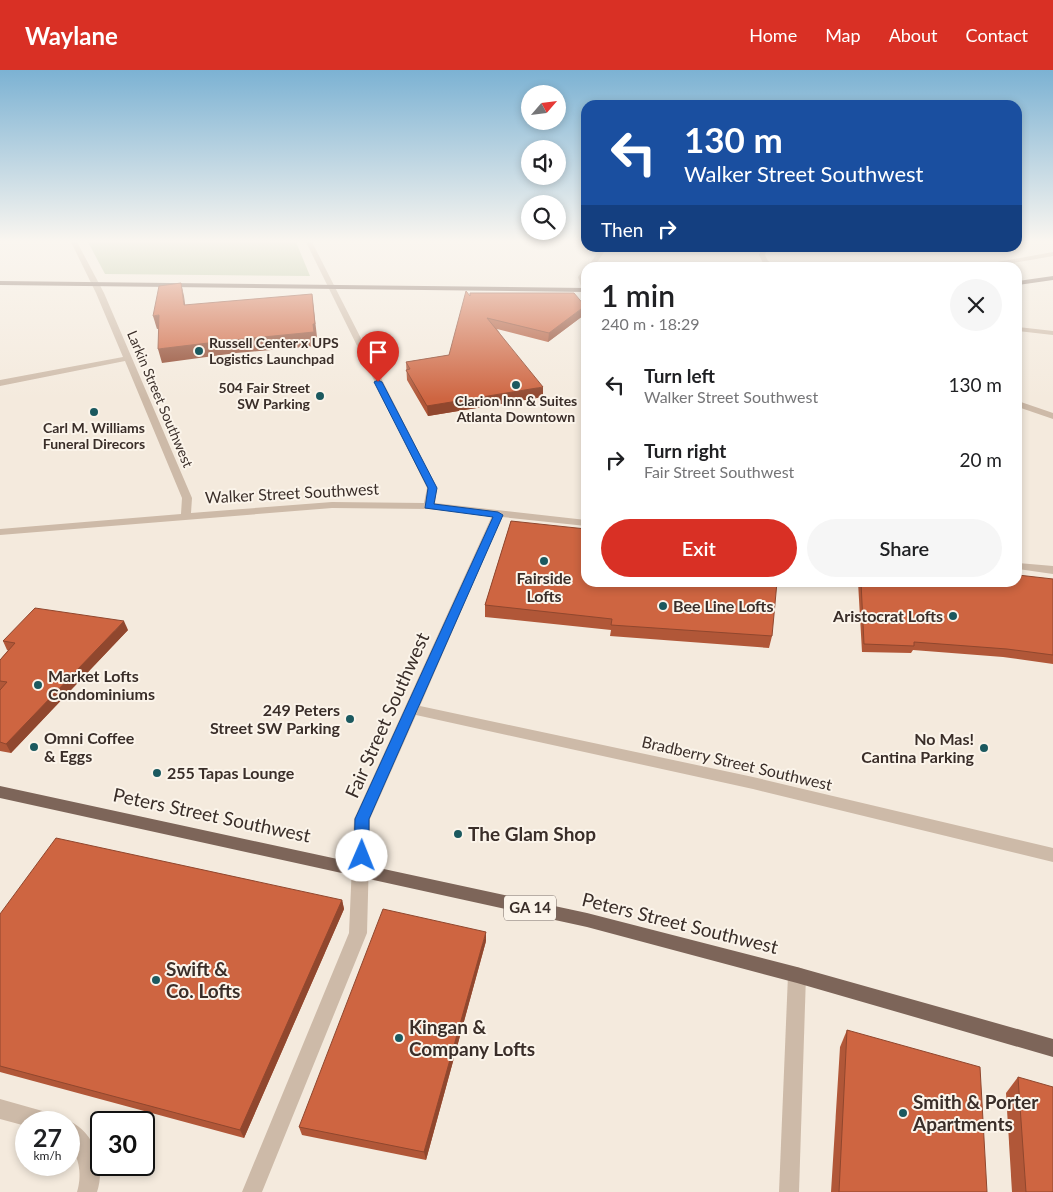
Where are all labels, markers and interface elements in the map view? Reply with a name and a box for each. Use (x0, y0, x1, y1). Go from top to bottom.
text: Waylane (25, 21, 118, 50)
text: Home (749, 24, 797, 46)
text: Map (825, 24, 861, 46)
text: About (889, 24, 938, 46)
text: Contact (966, 24, 1028, 46)
north arrow (521, 85, 566, 130)
map controls (521, 85, 566, 240)
text: 130 m (684, 118, 783, 160)
icon: left (601, 120, 666, 185)
button: sound (521, 140, 566, 185)
text: Walker Street Southwest (684, 160, 923, 187)
button: search (521, 195, 566, 240)
icon: right (653, 215, 681, 243)
text: Then (601, 218, 643, 241)
text: 1 min (601, 277, 675, 313)
button: close (950, 279, 1002, 331)
text: 240 m · 18:29 (601, 314, 700, 333)
street label: Larkin Street Southwest (124, 328, 197, 470)
pin (357, 331, 399, 382)
place label: Russell Center x UPS Logistics Launchpad (209, 334, 339, 367)
icon: arrive (364, 338, 392, 366)
marker: Russell Center x UPS Logistics Launchpad (193, 345, 205, 357)
text: Turn left (644, 364, 715, 387)
icon: left (601, 371, 629, 399)
text: 130 m (948, 373, 1002, 396)
place label: 504 Fair Street SW Parking (219, 379, 311, 412)
marker: Clarion Inn & Suites Atlanta Downtown (510, 379, 522, 391)
text: Walker Street Southwest (644, 387, 818, 406)
marker: 504 Fair Street SW Parking (314, 390, 326, 402)
place label: Clarion Inn & Suites Atlanta Downtown (455, 392, 577, 425)
marker: Carl M. Williams Funeral Direcors (88, 406, 100, 418)
place label: Carl M. Williams Funeral Direcors (43, 419, 145, 452)
text: Turn right (644, 439, 726, 462)
icon: right (601, 446, 629, 474)
text: 20 m (959, 448, 1002, 471)
text: Fair Street Southwest (644, 462, 794, 481)
street label: Walker Street Southwest (205, 478, 380, 507)
button: Exit (601, 519, 797, 577)
button: Share (807, 519, 1002, 577)
marker: Fairside Lofts (538, 555, 550, 567)
place label: Fairside Lofts (517, 568, 572, 605)
place label: Bee Line Lofts (673, 596, 773, 615)
marker: Bee Line Lofts (657, 600, 669, 612)
place label: Aristocrat Lofts (832, 606, 943, 625)
marker: Aristocrat Lofts (947, 610, 959, 622)
street label: Fair Street Southwest (340, 628, 433, 801)
place label: Market Lofts Condominiums (48, 666, 155, 703)
marker: Market Lofts Condominiums (32, 679, 44, 691)
place label: 249 Peters Street SW Parking (210, 700, 341, 737)
marker: 249 Peters Street SW Parking (344, 713, 356, 725)
place label: Omni Coffee & Eggs (44, 728, 135, 765)
place label: No Mas! Cantina Parking (861, 729, 975, 766)
street label: Bradberry Street Southwest (640, 731, 834, 794)
marker: Omni Coffee & Eggs (28, 741, 40, 753)
marker: No Mas! Cantina Parking (978, 742, 990, 754)
place label: 255 Tapas Lounge (167, 763, 295, 782)
marker: 255 Tapas Lounge (151, 767, 163, 779)
street label: Peters Street Southwest (111, 782, 313, 847)
place label: The Glam Shop (468, 822, 596, 845)
marker: The Glam Shop (452, 828, 464, 840)
position arrow (335, 829, 387, 881)
street label: Peters Street Southwest (580, 887, 781, 958)
road number: GA 14 (504, 896, 556, 920)
place label: Swift & Co. Lofts (166, 957, 240, 1002)
marker: Swift & Co. Lofts (150, 974, 162, 986)
place label: Kingan & Company Lofts (409, 1015, 535, 1060)
marker: Kingan & Company Lofts (393, 1032, 405, 1044)
place label: Smith & Porter Apartments (912, 1090, 1039, 1135)
marker: Smith & Porter Apartments (897, 1107, 909, 1119)
speed limit sign: 30 (90, 1111, 155, 1176)
text: 27 (33, 1122, 62, 1152)
text: km/h (33, 1148, 62, 1163)

